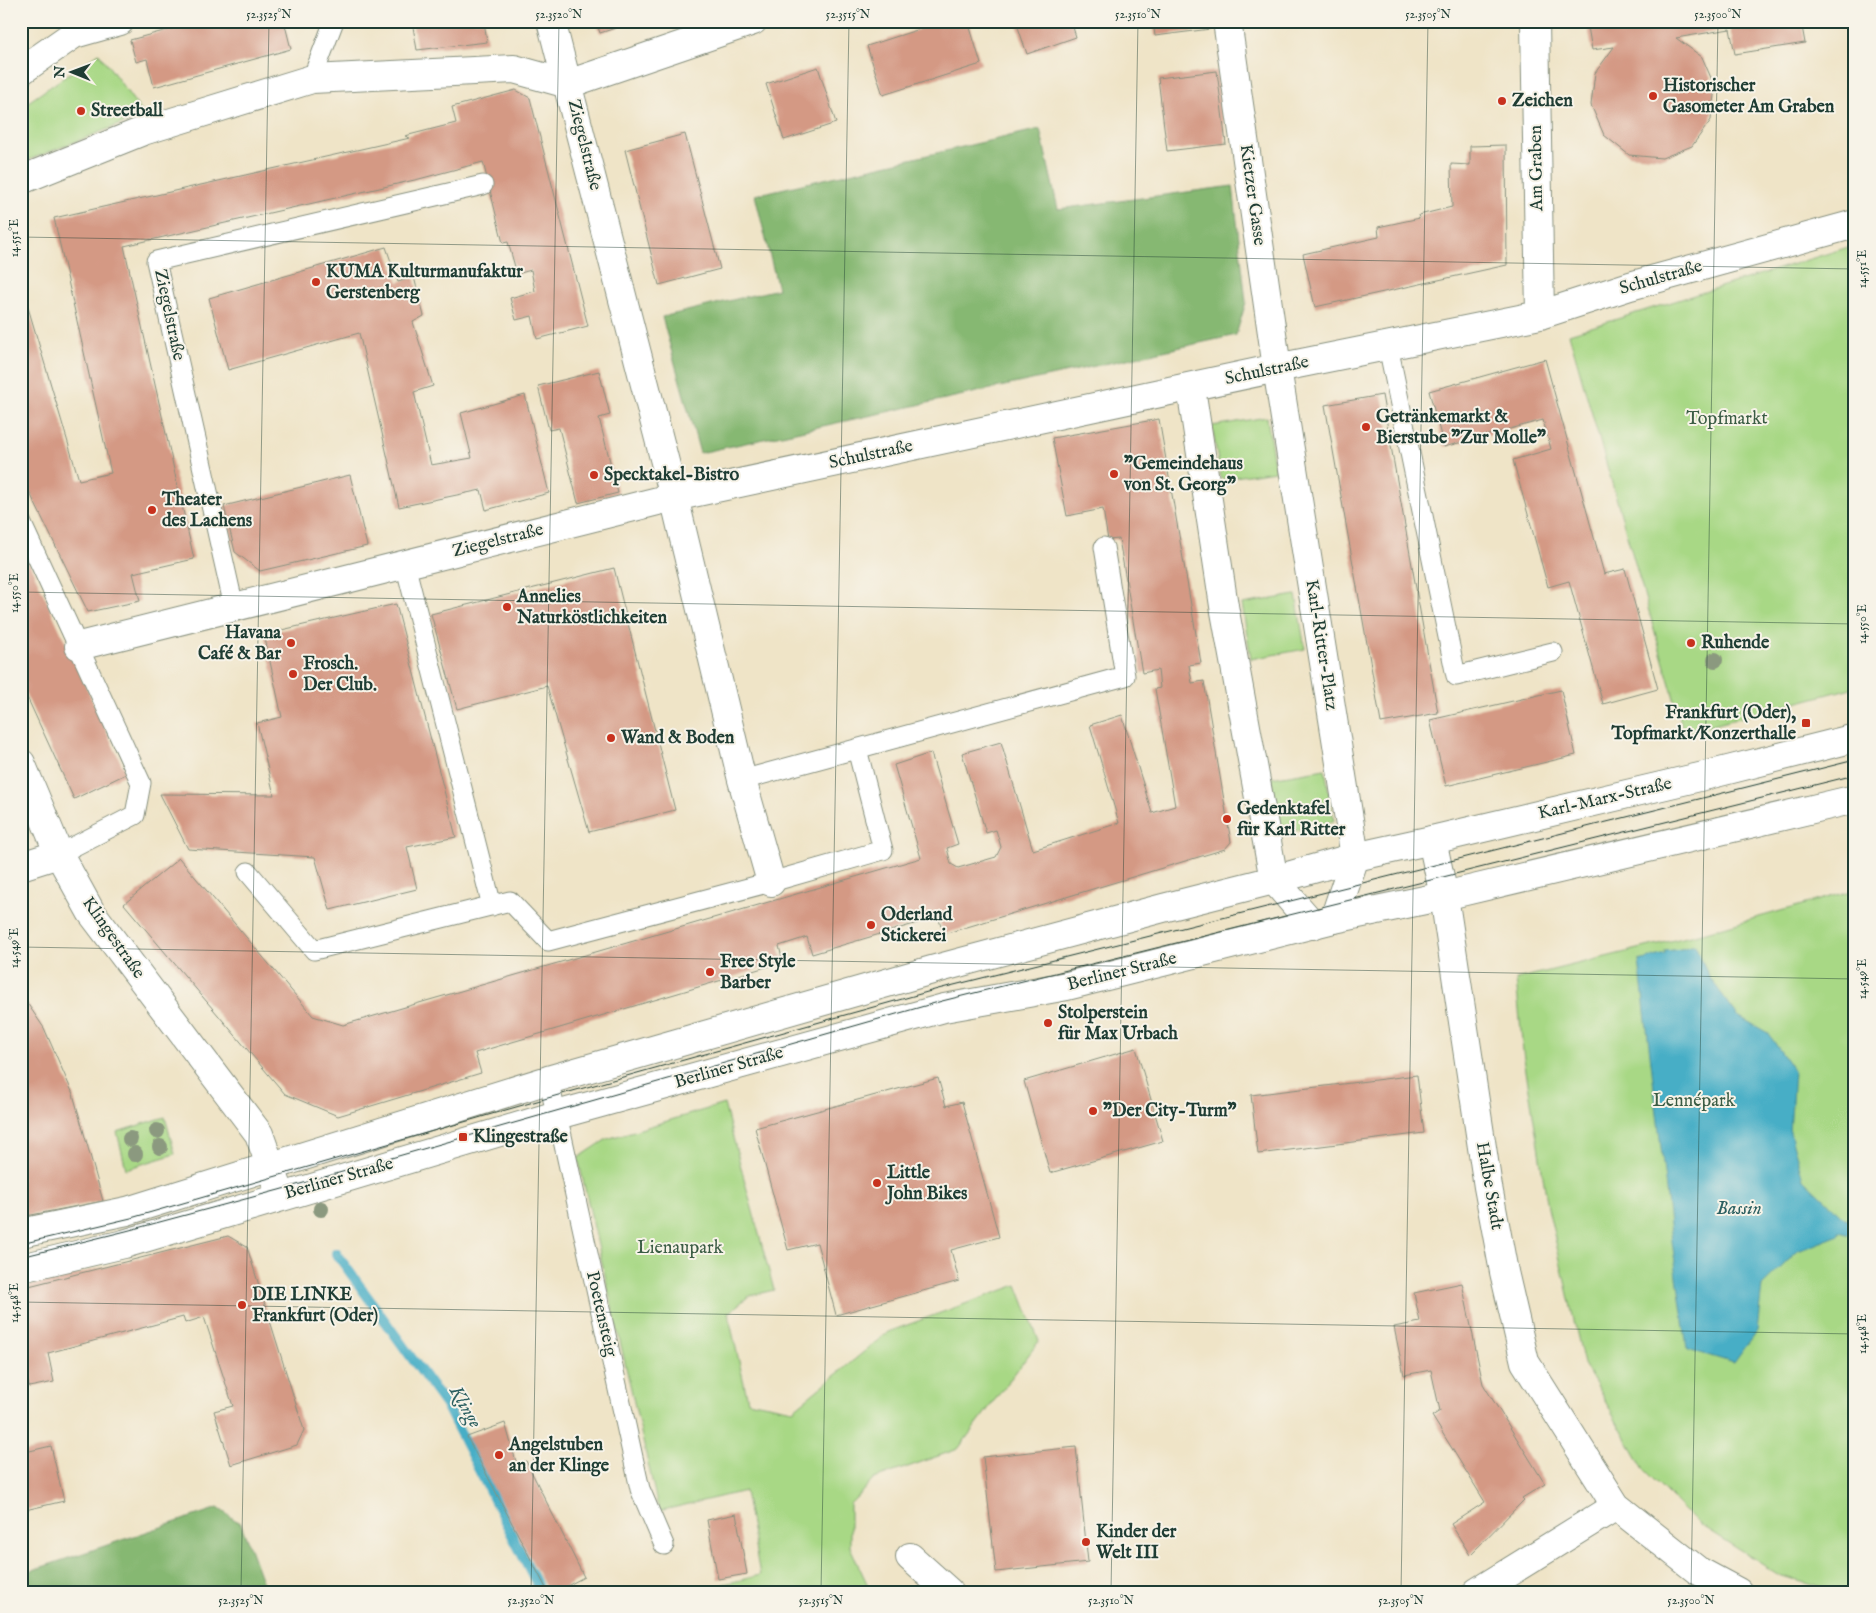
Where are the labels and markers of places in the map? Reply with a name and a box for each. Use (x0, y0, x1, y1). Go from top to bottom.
place label: Historischer Gasometer Am Graben (1663, 75, 1835, 119)
place label: Zeichen (1512, 90, 1573, 113)
marker: Historischer Gasometer Am Graben (1647, 90, 1659, 102)
marker: Zeichen (1496, 95, 1508, 107)
place label: Streetball (91, 100, 164, 123)
marker: Streetball (75, 105, 87, 117)
place label: KUMA Kulturmanufaktur Gerstenberg (326, 261, 523, 305)
marker: KUMA Kulturmanufaktur Gerstenberg (310, 276, 322, 288)
place label: Getränkemarkt & Bierstube "Zur Molle" (1376, 406, 1546, 450)
marker: Getränkemarkt & Bierstube "Zur Molle" (1360, 421, 1372, 433)
place label: "Gemeindehaus von St. Georg" (1123, 453, 1244, 497)
place label: Specktakel-Bistro (604, 464, 739, 487)
marker: "Gemeindehaus von St. Georg" (1108, 468, 1120, 480)
marker: Specktakel-Bistro (588, 469, 600, 481)
place label: Theater des Lachens (161, 489, 253, 533)
marker: Theater des Lachens (146, 504, 158, 516)
place label: Annelies Naturköstlichkeiten (516, 586, 668, 630)
marker: Annelies Naturköstlichkeiten (501, 601, 513, 613)
place label: Havana Café & Bar (198, 622, 282, 666)
place label: Ruhende (1701, 632, 1770, 655)
marker: Havana Café & Bar (285, 637, 297, 649)
marker: Ruhende (1685, 637, 1697, 649)
place label: Frosch. Der Club. (303, 653, 377, 697)
marker: Frosch. Der Club. (287, 668, 299, 680)
place label: Frankfurt (Oder), Topfmarkt/Konzerthalle (1610, 702, 1797, 746)
marker: Frankfurt (Oder), Topfmarkt/Konzerthalle (1800, 717, 1812, 729)
place label: Wand & Boden (620, 727, 735, 750)
marker: Wand & Boden (605, 732, 617, 744)
place label: Gedenktafel für Karl Ritter (1237, 798, 1346, 842)
marker: Gedenktafel für Karl Ritter (1221, 813, 1233, 825)
place label: Oderland Stickerei (881, 904, 953, 948)
marker: Oderland Stickerei (865, 919, 877, 931)
place label: Free Style Barber (720, 951, 796, 995)
marker: Free Style Barber (704, 966, 716, 978)
place label: Stolperstein für Max Urbach (1058, 1002, 1178, 1046)
marker: Stolperstein für Max Urbach (1042, 1017, 1054, 1029)
place label: "Der City-Turm" (1103, 1100, 1237, 1123)
marker: "Der City-Turm" (1087, 1105, 1099, 1117)
place label: Klingestraße (473, 1126, 569, 1149)
marker: Klingestraße (457, 1131, 469, 1143)
place label: Little John Bikes (885, 1162, 968, 1206)
marker: Little John Bikes (871, 1177, 883, 1189)
place label: DIE LINKE Frankfurt (Oder) (252, 1284, 378, 1328)
marker: DIE LINKE Frankfurt (Oder) (236, 1299, 248, 1311)
place label: Angelstuben an der Klinge (508, 1434, 610, 1478)
marker: Angelstuben an der Klinge (493, 1449, 505, 1461)
place label: Kinder der Welt III (1095, 1521, 1177, 1565)
marker: Kinder der Welt III (1080, 1536, 1092, 1548)

